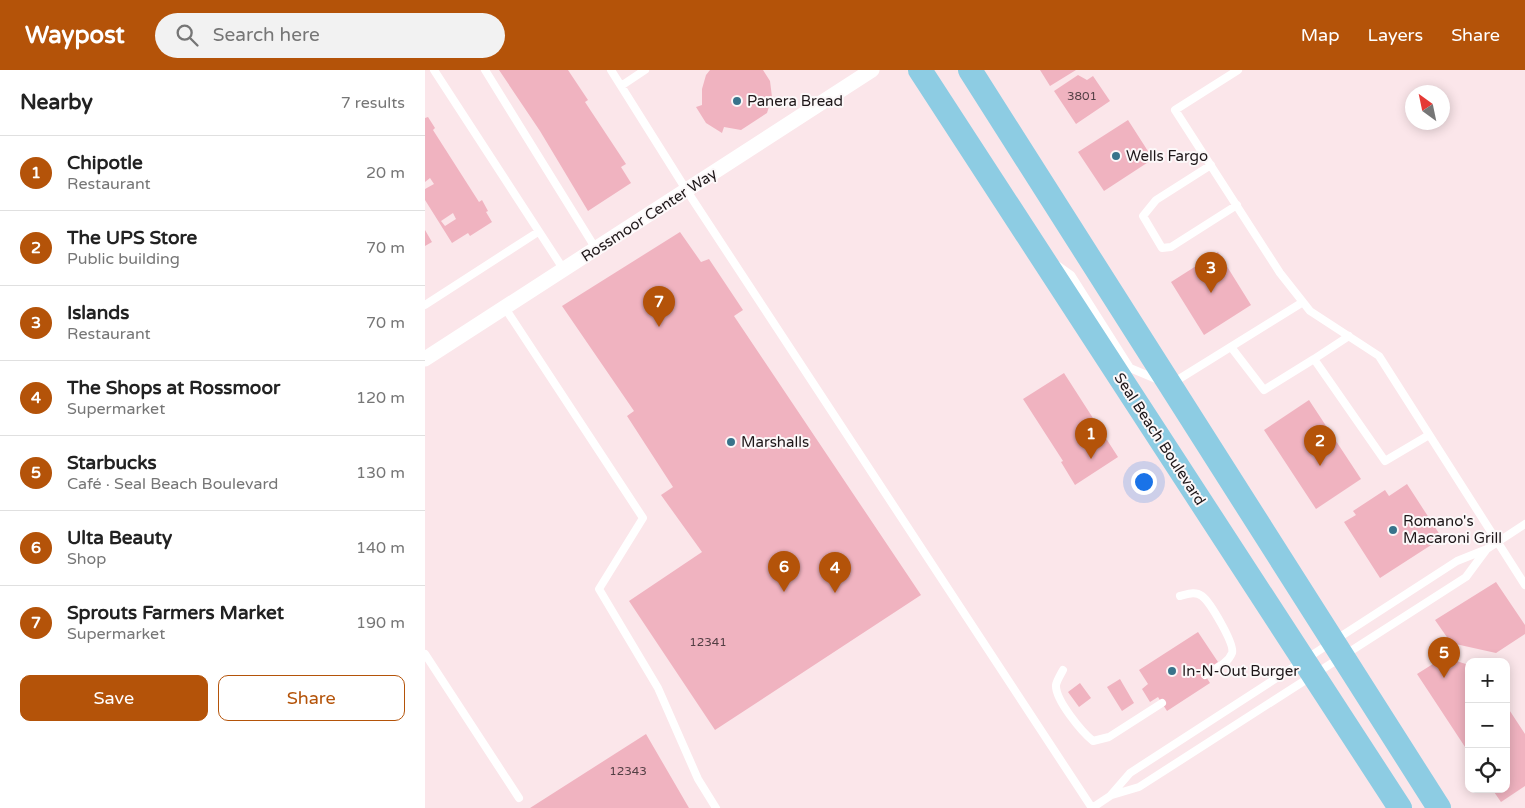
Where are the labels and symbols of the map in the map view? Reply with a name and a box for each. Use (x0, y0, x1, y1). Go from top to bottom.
north arrow (1405, 85, 1450, 130)
house number: 3801 (1067, 89, 1097, 103)
place label: Panera Bread (747, 92, 843, 110)
marker: Panera Bread (731, 95, 743, 107)
place label: Wells Fargo (1126, 147, 1208, 165)
marker: Wells Fargo (1110, 150, 1122, 162)
street label: Rossmoor Center Way (578, 164, 720, 266)
pin: 3 (1195, 252, 1227, 293)
pin: 7 (643, 286, 675, 327)
street label: Seal Beach Boulevard (1110, 369, 1210, 509)
pin: 1 (1075, 418, 1107, 459)
pin: 2 (1304, 425, 1336, 466)
place label: Marshalls (741, 433, 809, 451)
marker: Marshalls (725, 436, 737, 448)
your location (1131, 469, 1157, 495)
place label: Romano's Macaroni Grill (1403, 512, 1502, 547)
marker: Romano's Macaroni Grill (1387, 524, 1399, 536)
pin: 6 (768, 551, 800, 592)
pin: 4 (819, 552, 851, 593)
house number: 12341 (689, 635, 727, 649)
pin: 5 (1428, 637, 1460, 678)
place label: In-N-Out Burger (1182, 662, 1299, 680)
marker: In-N-Out Burger (1166, 665, 1178, 677)
house number: 12343 (609, 764, 647, 778)

